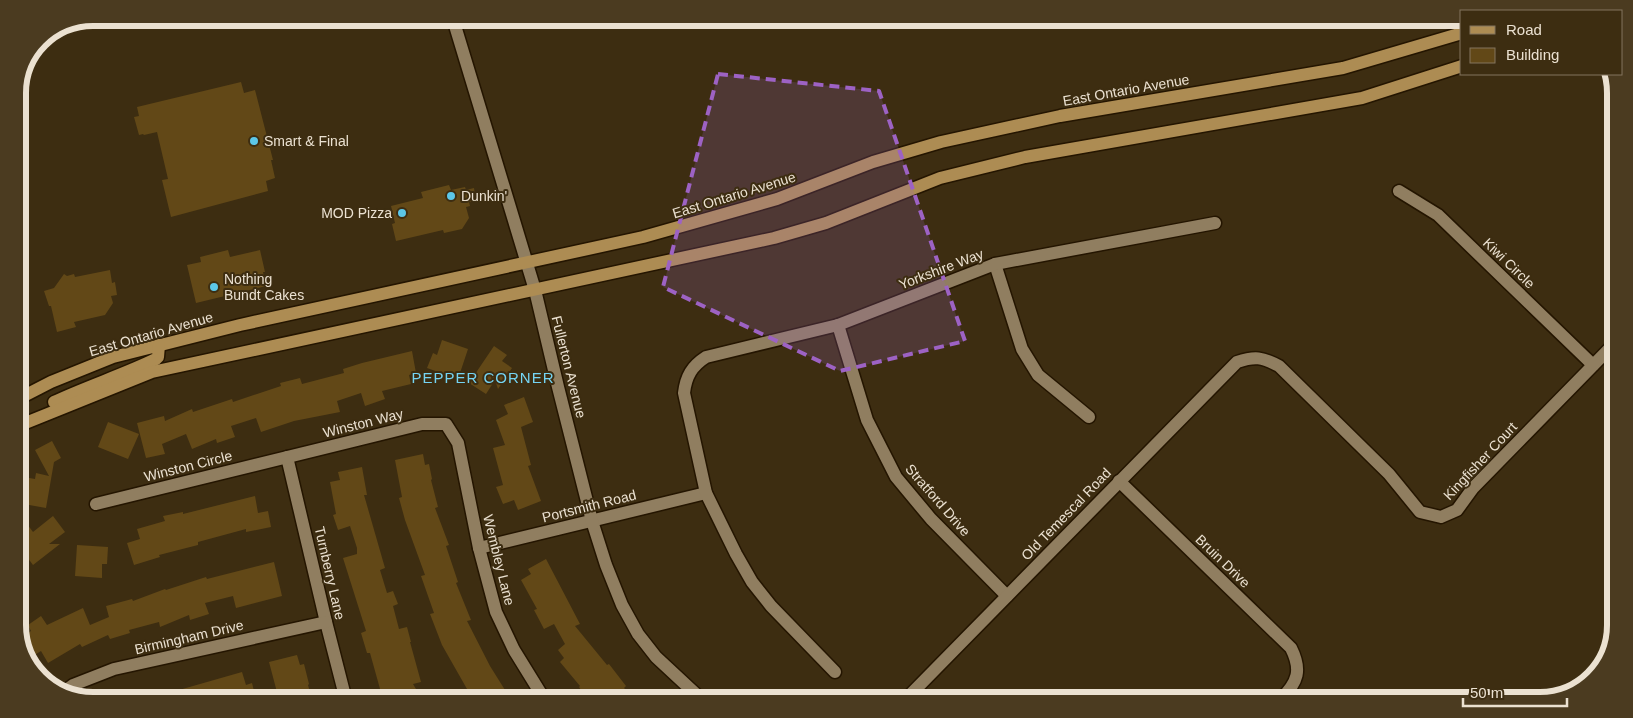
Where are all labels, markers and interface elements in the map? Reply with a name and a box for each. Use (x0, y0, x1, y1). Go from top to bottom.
legend (1460, 10, 1623, 75)
text: Road (1506, 21, 1542, 38)
text: Building (1506, 46, 1559, 63)
street label: East Ontario Avenue (1061, 71, 1191, 109)
place label: Smart & Final (264, 133, 349, 149)
marker: Smart & Final (248, 135, 260, 147)
street label: East Ontario Avenue (670, 169, 798, 221)
place label: Dunkin' (461, 188, 507, 204)
marker: Dunkin' (445, 190, 457, 202)
place label: MOD Pizza (321, 205, 392, 221)
marker: MOD Pizza (396, 207, 408, 219)
street label: Kiwi Circle (1480, 235, 1538, 292)
street label: Yorkshire Way (896, 246, 986, 292)
place label: Nothing Bundt Cakes (224, 271, 304, 303)
marker: Nothing Bundt Cakes (208, 281, 220, 293)
street label: East Ontario Avenue (87, 309, 215, 359)
street label: Fullerton Avenue (549, 314, 589, 420)
district label: PEPPER CORNER (411, 369, 555, 386)
street label: Winston Way (321, 405, 405, 441)
street label: Kingfisher Court (1440, 419, 1520, 503)
street label: Winston Circle (142, 447, 234, 485)
street label: Stratford Drive (902, 461, 974, 539)
street label: Old Temescal Road (1018, 465, 1114, 563)
street label: Portsmith Road (540, 487, 638, 525)
street label: Wembley Lane (480, 513, 518, 607)
street label: Turnberry Lane (311, 525, 349, 621)
street label: Bruin Drive (1193, 531, 1254, 591)
street label: Birmingham Drive (133, 617, 245, 657)
scale bar (1463, 676, 1567, 708)
text: 50 m (1470, 684, 1503, 701)

